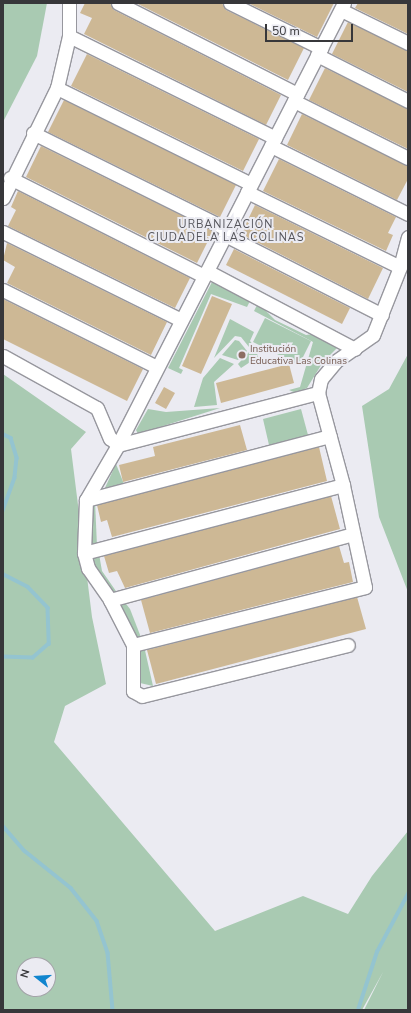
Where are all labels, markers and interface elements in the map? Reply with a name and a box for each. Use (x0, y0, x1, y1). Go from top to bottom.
scale bar (267, 16, 355, 42)
text: 50 m (272, 23, 300, 39)
district label: URBANIZACIÓN CIUDADELA LAS COLINAS (148, 219, 304, 245)
place label: Institución Educativa Las Colinas (250, 343, 347, 366)
marker: Institución Educativa Las Colinas (237, 350, 247, 360)
north arrow (16, 957, 56, 997)
text: N (17, 968, 33, 980)

